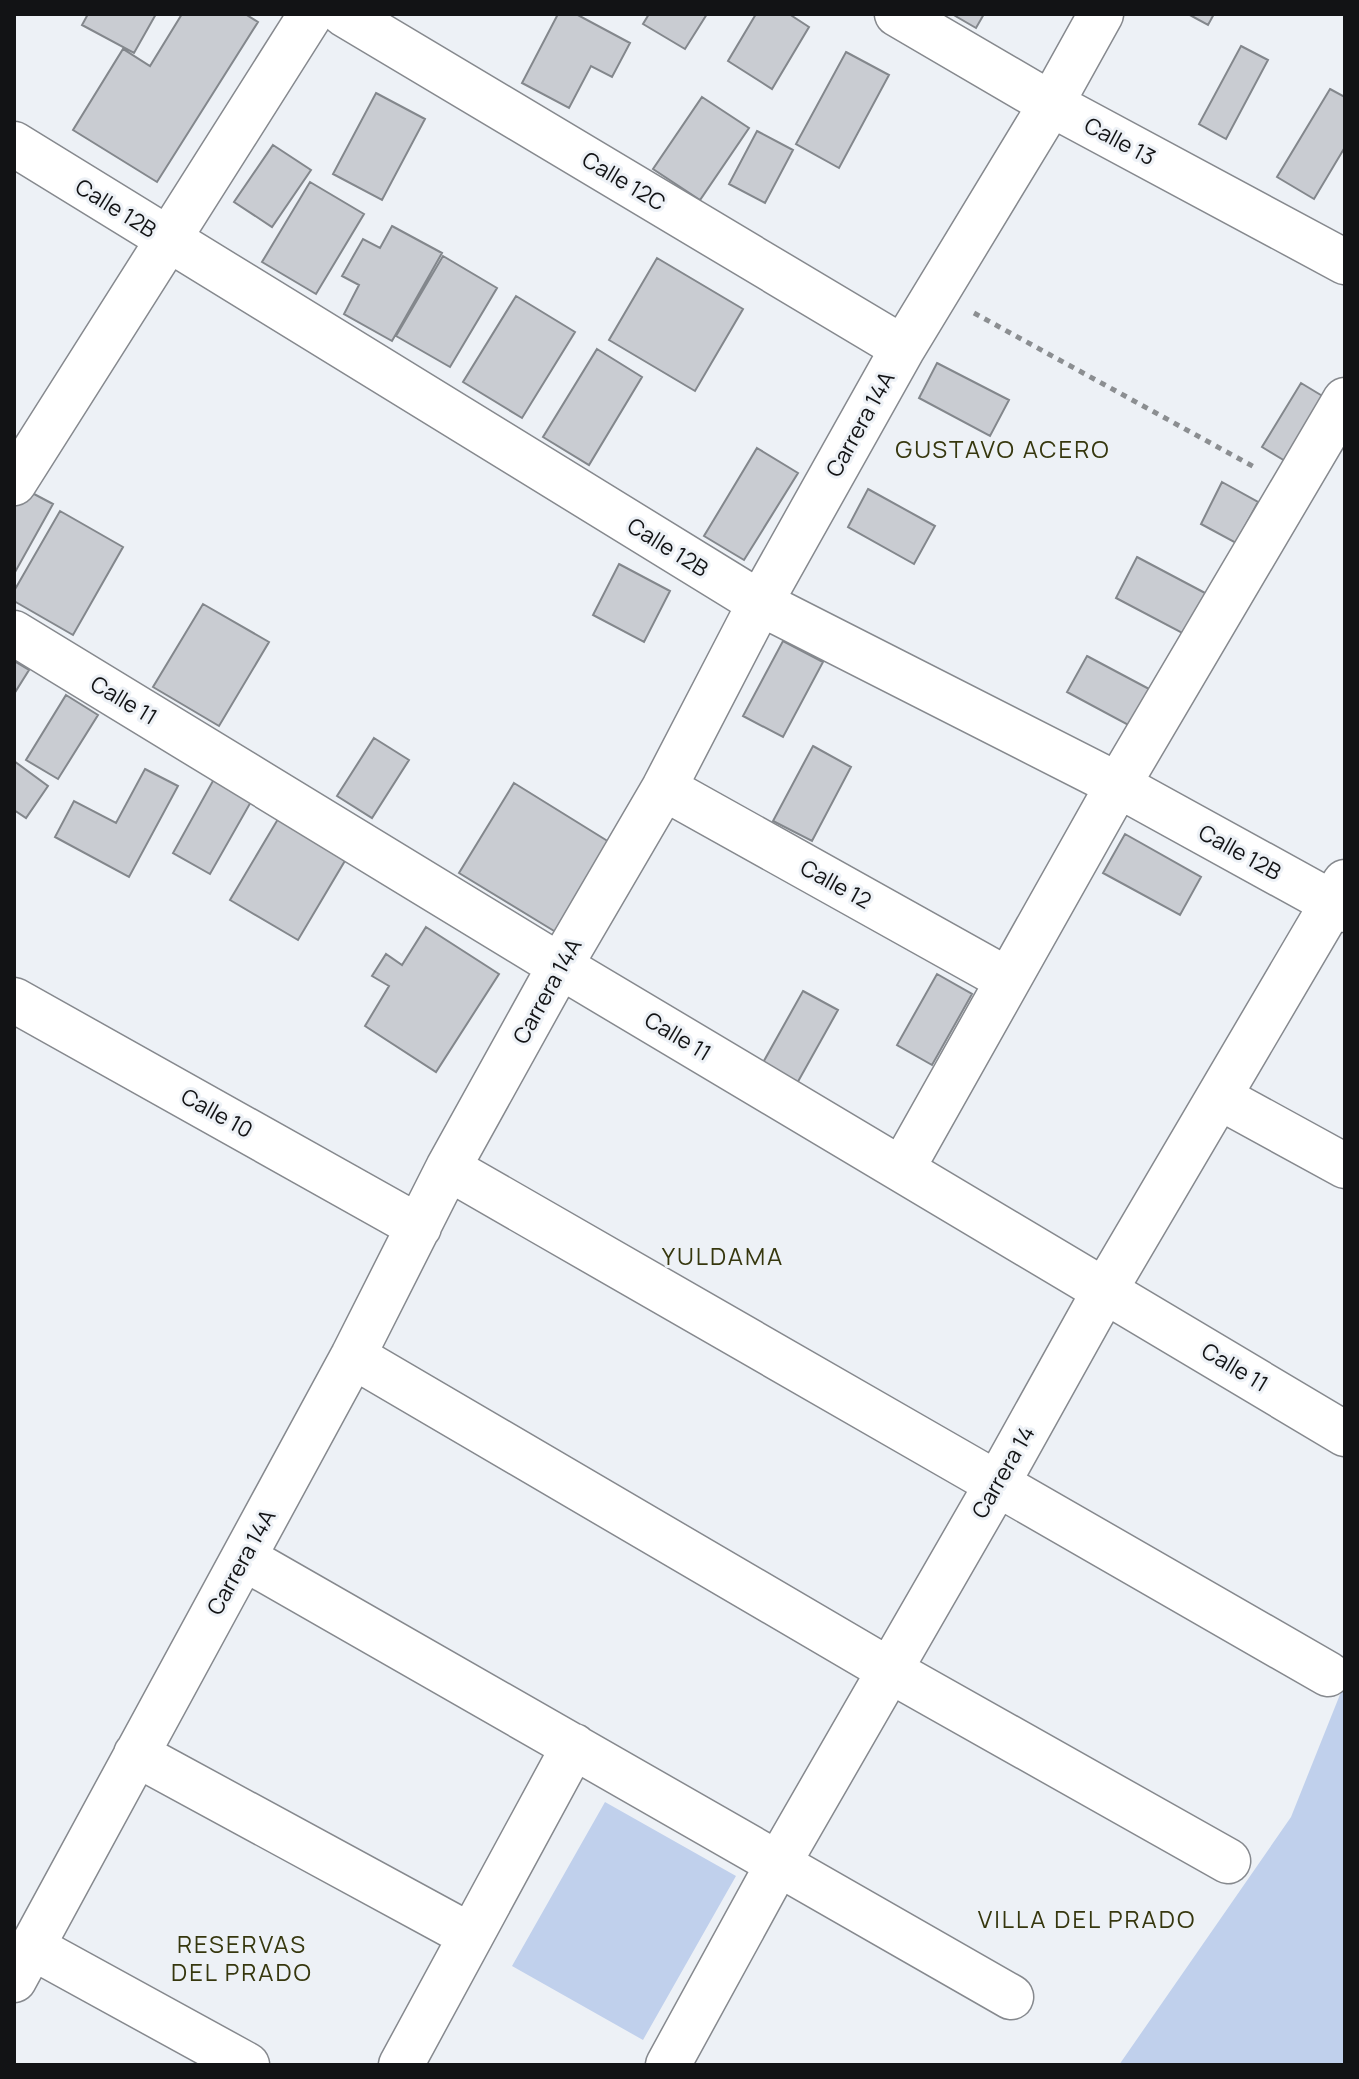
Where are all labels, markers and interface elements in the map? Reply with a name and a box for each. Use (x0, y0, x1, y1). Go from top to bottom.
street label: Calle 13 (1079, 110, 1161, 172)
street label: Calle 12C (577, 144, 671, 218)
street label: Calle 12B (70, 171, 162, 245)
street label: Carrera 14A (819, 366, 901, 482)
district label: GUSTAVO ACERO (895, 432, 1111, 465)
street label: Calle 12B (622, 510, 714, 584)
street label: Calle 11 (85, 668, 163, 732)
street label: Calle 12B (1193, 817, 1287, 887)
street label: Calle 12 (795, 852, 877, 916)
street label: Carrera 14A (506, 933, 588, 1049)
street label: Calle 11 (639, 1004, 717, 1068)
street label: Calle 10 (176, 1081, 258, 1145)
district label: YULDAMA (662, 1239, 784, 1272)
street label: Calle 11 (1196, 1335, 1274, 1399)
street label: Carrera 14 (964, 1420, 1042, 1524)
street label: Carrera 14A (200, 1504, 282, 1620)
district label: VILLA DEL PRADO (978, 1902, 1196, 1935)
district label: RESERVAS DEL PRADO (171, 1927, 313, 1988)

